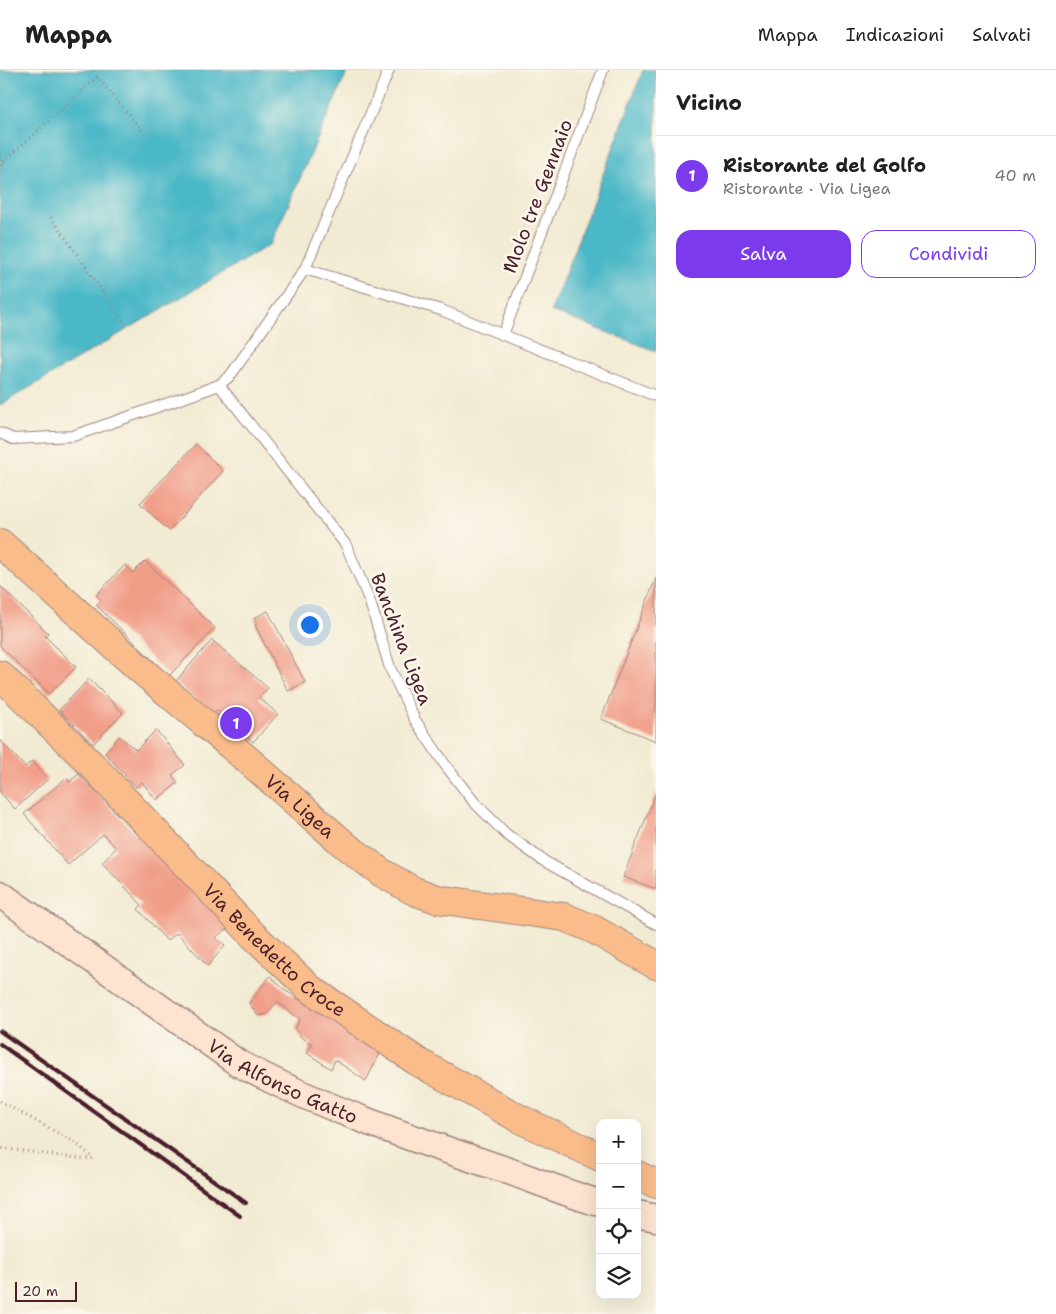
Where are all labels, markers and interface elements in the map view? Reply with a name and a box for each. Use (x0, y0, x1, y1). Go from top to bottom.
text: Mappa (25, 19, 112, 51)
text: Mappa (758, 23, 818, 47)
text: Indicazioni (846, 23, 944, 47)
text: Salvati (972, 23, 1031, 47)
text: Vicino (676, 89, 742, 117)
street label: Molo tre Gennaio (497, 116, 578, 277)
text: Ristorante del Golfo (723, 153, 926, 178)
text: 1 (688, 165, 696, 186)
text: 40 m (994, 165, 1036, 186)
text: Ristorante · Via Ligea (723, 178, 891, 199)
button: Salva (676, 230, 851, 278)
button: Condividi (861, 230, 1036, 278)
street label: Banchina Ligea (365, 570, 438, 709)
your location (297, 612, 323, 638)
pin: 1 (220, 704, 252, 742)
street label: Via Ligea (260, 769, 340, 844)
street label: Via Benedetto Croce (197, 878, 351, 1023)
street label: Via Alfonso Gatto (202, 1033, 361, 1129)
map controls (596, 1119, 641, 1299)
button: + (596, 1119, 641, 1164)
button: − (596, 1164, 641, 1209)
button: locate (596, 1209, 641, 1254)
button: layers (596, 1254, 641, 1299)
scale bar (15, 1279, 78, 1302)
text: 20 m (22, 1282, 58, 1300)

